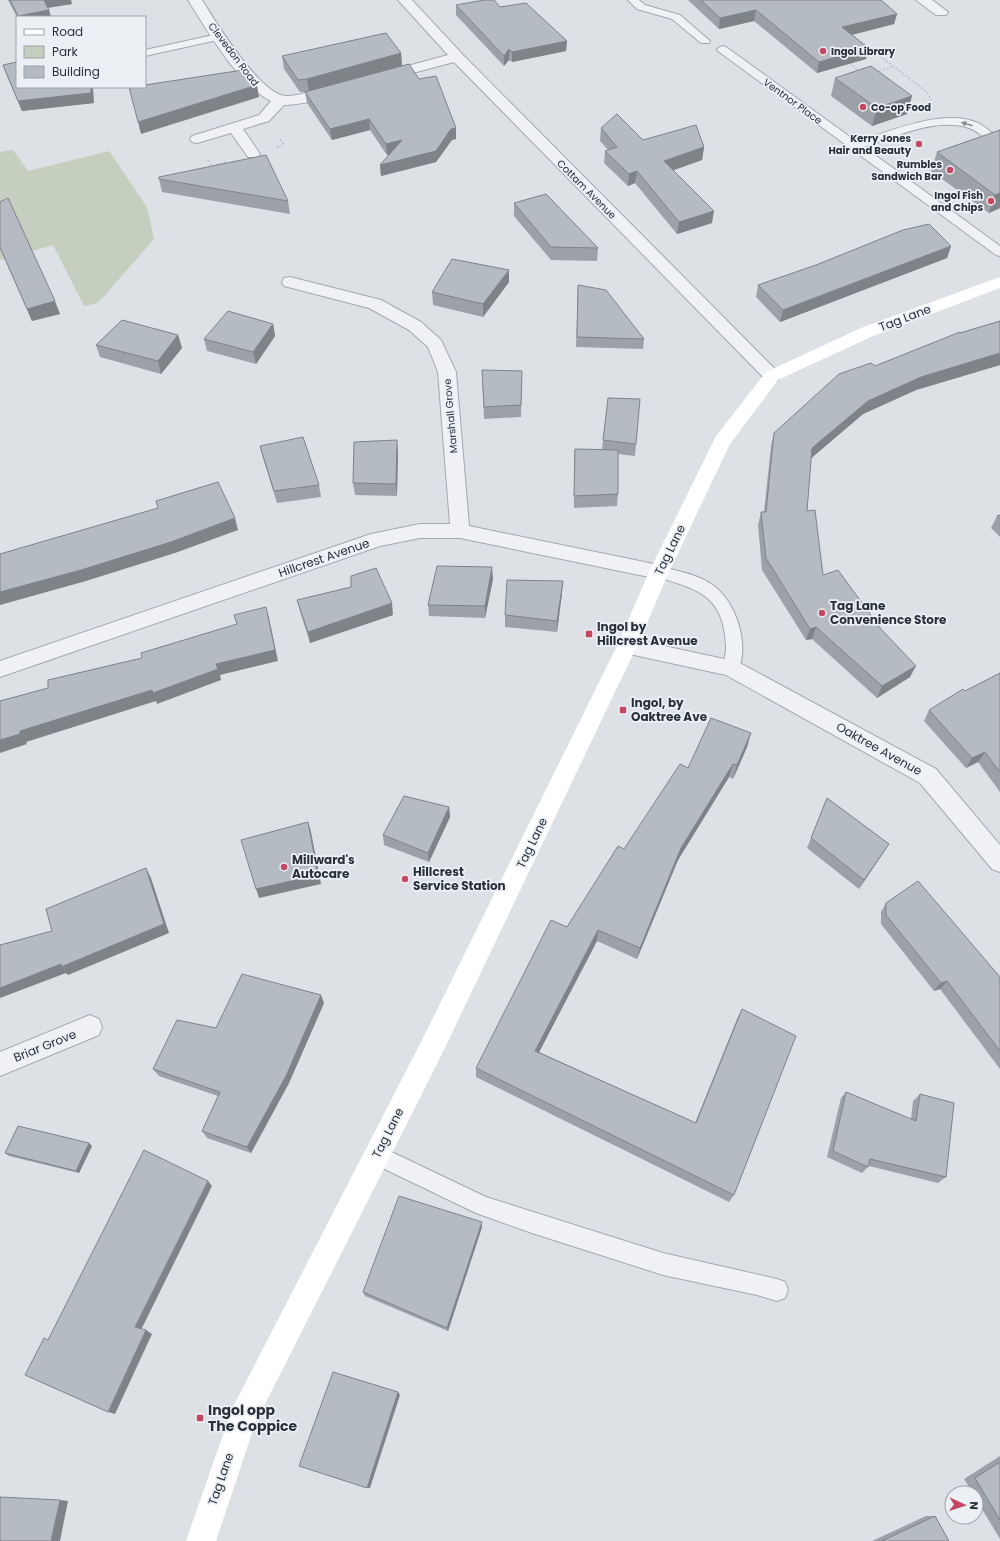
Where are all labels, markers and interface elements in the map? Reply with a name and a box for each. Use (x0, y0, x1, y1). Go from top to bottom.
legend (16, 16, 146, 88)
street label: Clevedon Road (205, 19, 263, 89)
text: Road (52, 23, 83, 40)
text: Park (52, 43, 79, 60)
place label: Ingol Library (831, 44, 896, 59)
marker: Ingol Library (818, 46, 828, 56)
text: Building (52, 63, 100, 80)
street label: Ventnor Place (760, 75, 825, 128)
place label: Co-op Food (871, 100, 931, 115)
marker: Co-op Food (858, 102, 868, 112)
one-way arrow (961, 121, 973, 127)
place label: Kerry Jones Hair and Beauty (828, 131, 912, 158)
marker: Kerry Jones Hair and Beauty (914, 139, 924, 149)
street label: Cottam Avenue (554, 156, 620, 222)
place label: Rumbles Sandwich Bar (871, 157, 943, 184)
marker: Rumbles Sandwich Bar (945, 165, 955, 175)
place label: Ingol Fish and Chips (931, 188, 983, 215)
marker: Ingol Fish and Chips (986, 196, 996, 206)
street label: Tag Lane (876, 300, 933, 335)
street label: Marshall Grove (440, 378, 461, 454)
street label: Tag Lane (650, 522, 689, 578)
street label: Hillcrest Avenue (276, 534, 372, 581)
place label: Tag Lane Convenience Store (830, 597, 947, 628)
marker: Tag Lane Convenience Store (817, 608, 827, 618)
place label: Ingol by Hillcrest Avenue (597, 618, 698, 649)
marker: Ingol by Hillcrest Avenue (584, 629, 594, 639)
place label: Ingol, by Oaktree Ave (631, 694, 708, 725)
marker: Ingol, by Oaktree Ave (618, 705, 628, 715)
street label: Oaktree Avenue (833, 718, 925, 779)
street label: Tag Lane (512, 815, 551, 871)
place label: Millward's Autocare (292, 851, 355, 882)
marker: Millward's Autocare (279, 862, 289, 872)
place label: Hillcrest Service Station (413, 863, 506, 894)
marker: Hillcrest Service Station (400, 874, 410, 884)
street label: Briar Grove (11, 1025, 79, 1066)
street label: Tag Lane (368, 1105, 407, 1161)
place label: Ingol opp The Coppice (208, 1400, 297, 1436)
marker: Ingol opp The Coppice (195, 1413, 205, 1423)
street label: Tag Lane (204, 1450, 237, 1507)
north arrow (944, 1485, 984, 1525)
text: N (966, 1501, 982, 1510)

